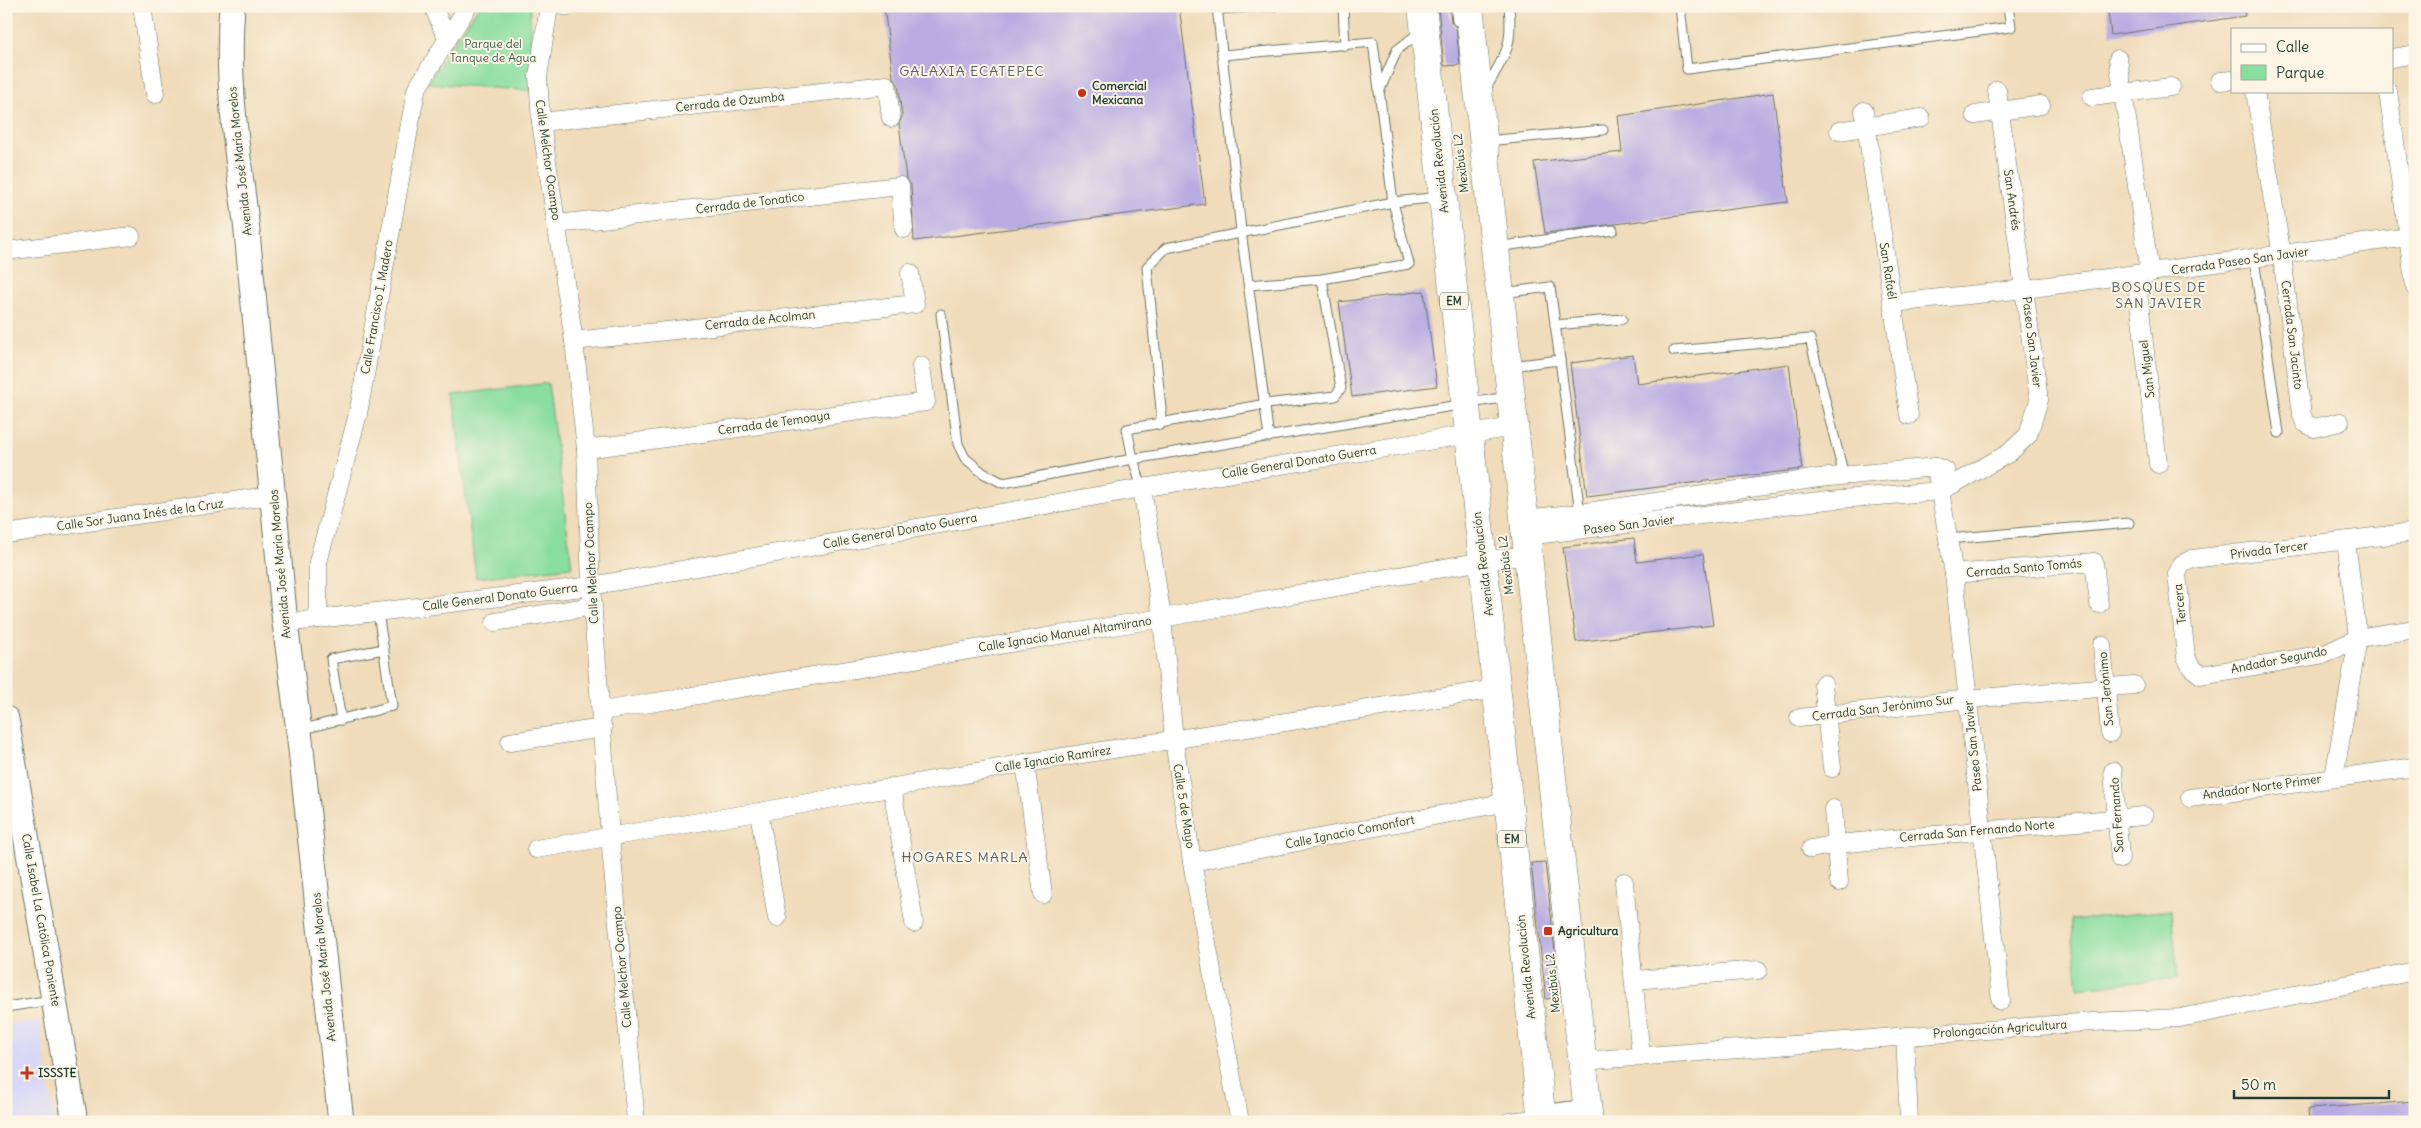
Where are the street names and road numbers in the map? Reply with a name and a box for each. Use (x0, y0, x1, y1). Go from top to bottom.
street label: Avenida José María Morelos (224, 86, 255, 236)
street label: Cerrada de Ozumba (675, 88, 785, 115)
street label: Calle Melchor Ocampo (533, 99, 564, 222)
street label: Avenida Revolución (1426, 108, 1451, 214)
street label: Mexibús L2 (1449, 132, 1472, 194)
street label: San Andrés (2001, 168, 2024, 231)
street label: Cerrada de Tonatico (695, 188, 805, 217)
street label: Calle Francisco I. Madero (357, 238, 396, 375)
street label: San Rafaél (1877, 241, 1900, 300)
street label: Cerrada Paseo San Javier (2170, 243, 2310, 278)
street label: Cerrada San Jacinto (2278, 279, 2307, 391)
road number: EM (1440, 292, 1468, 310)
street label: Paseo San Javier (2019, 296, 2046, 388)
street label: Cerrada de Acolman (704, 306, 816, 333)
street label: San Miguel (2135, 339, 2158, 399)
street label: Cerrada de Temoaya (717, 407, 831, 438)
street label: Calle General Donato Guerra (1221, 442, 1377, 481)
street label: Avenida José María Morelos (265, 489, 294, 639)
street label: Calle Sor Juana Inés de la Cruz (56, 495, 224, 534)
street label: Calle Melchor Ocampo (580, 501, 601, 624)
street label: Calle General Donato Guerra (822, 510, 978, 551)
street label: Avenida Revolución (1469, 511, 1496, 617)
street label: Paseo San Javier (1583, 511, 1675, 538)
street label: Mexibús L2 (1494, 534, 1517, 596)
street label: Privada Tercer (2229, 537, 2309, 562)
street label: Cerrada Santo Tomás (1965, 555, 2083, 580)
street label: Calle General Donato Guerra (421, 580, 579, 613)
street label: Tercera (2170, 583, 2189, 625)
street label: Calle Ignacio Manuel Altamirano (977, 612, 1153, 655)
street label: Andador Segundo (2230, 643, 2329, 676)
street label: San Jerónimo (2095, 651, 2116, 727)
street label: Cerrada San Jerónimo Sur (1811, 691, 1955, 724)
street label: Paseo San Javier (1960, 700, 1985, 792)
street label: Calle Ignacio Ramírez (994, 742, 1112, 775)
street label: Calle 5 de Mayo (1170, 763, 1199, 850)
street label: Andador Norte Primer (2202, 771, 2322, 802)
street label: San Fernando (2106, 777, 2127, 853)
street label: Calle Ignacio Comonfort (1284, 812, 1416, 851)
street label: Cerrada San Fernando Norte (1899, 816, 2055, 845)
road number: EM (1498, 831, 1526, 848)
street label: Calle Isabel La Católica Poniente (19, 832, 64, 1008)
street label: Avenida José María Morelos (308, 892, 339, 1042)
street label: Calle Melchor Ocampo (609, 905, 634, 1028)
street label: Avenida Revolución (1513, 914, 1538, 1020)
street label: Mexibús L2 (1542, 952, 1563, 1014)
street label: Prolongación Agricultura (1932, 1016, 2068, 1041)

